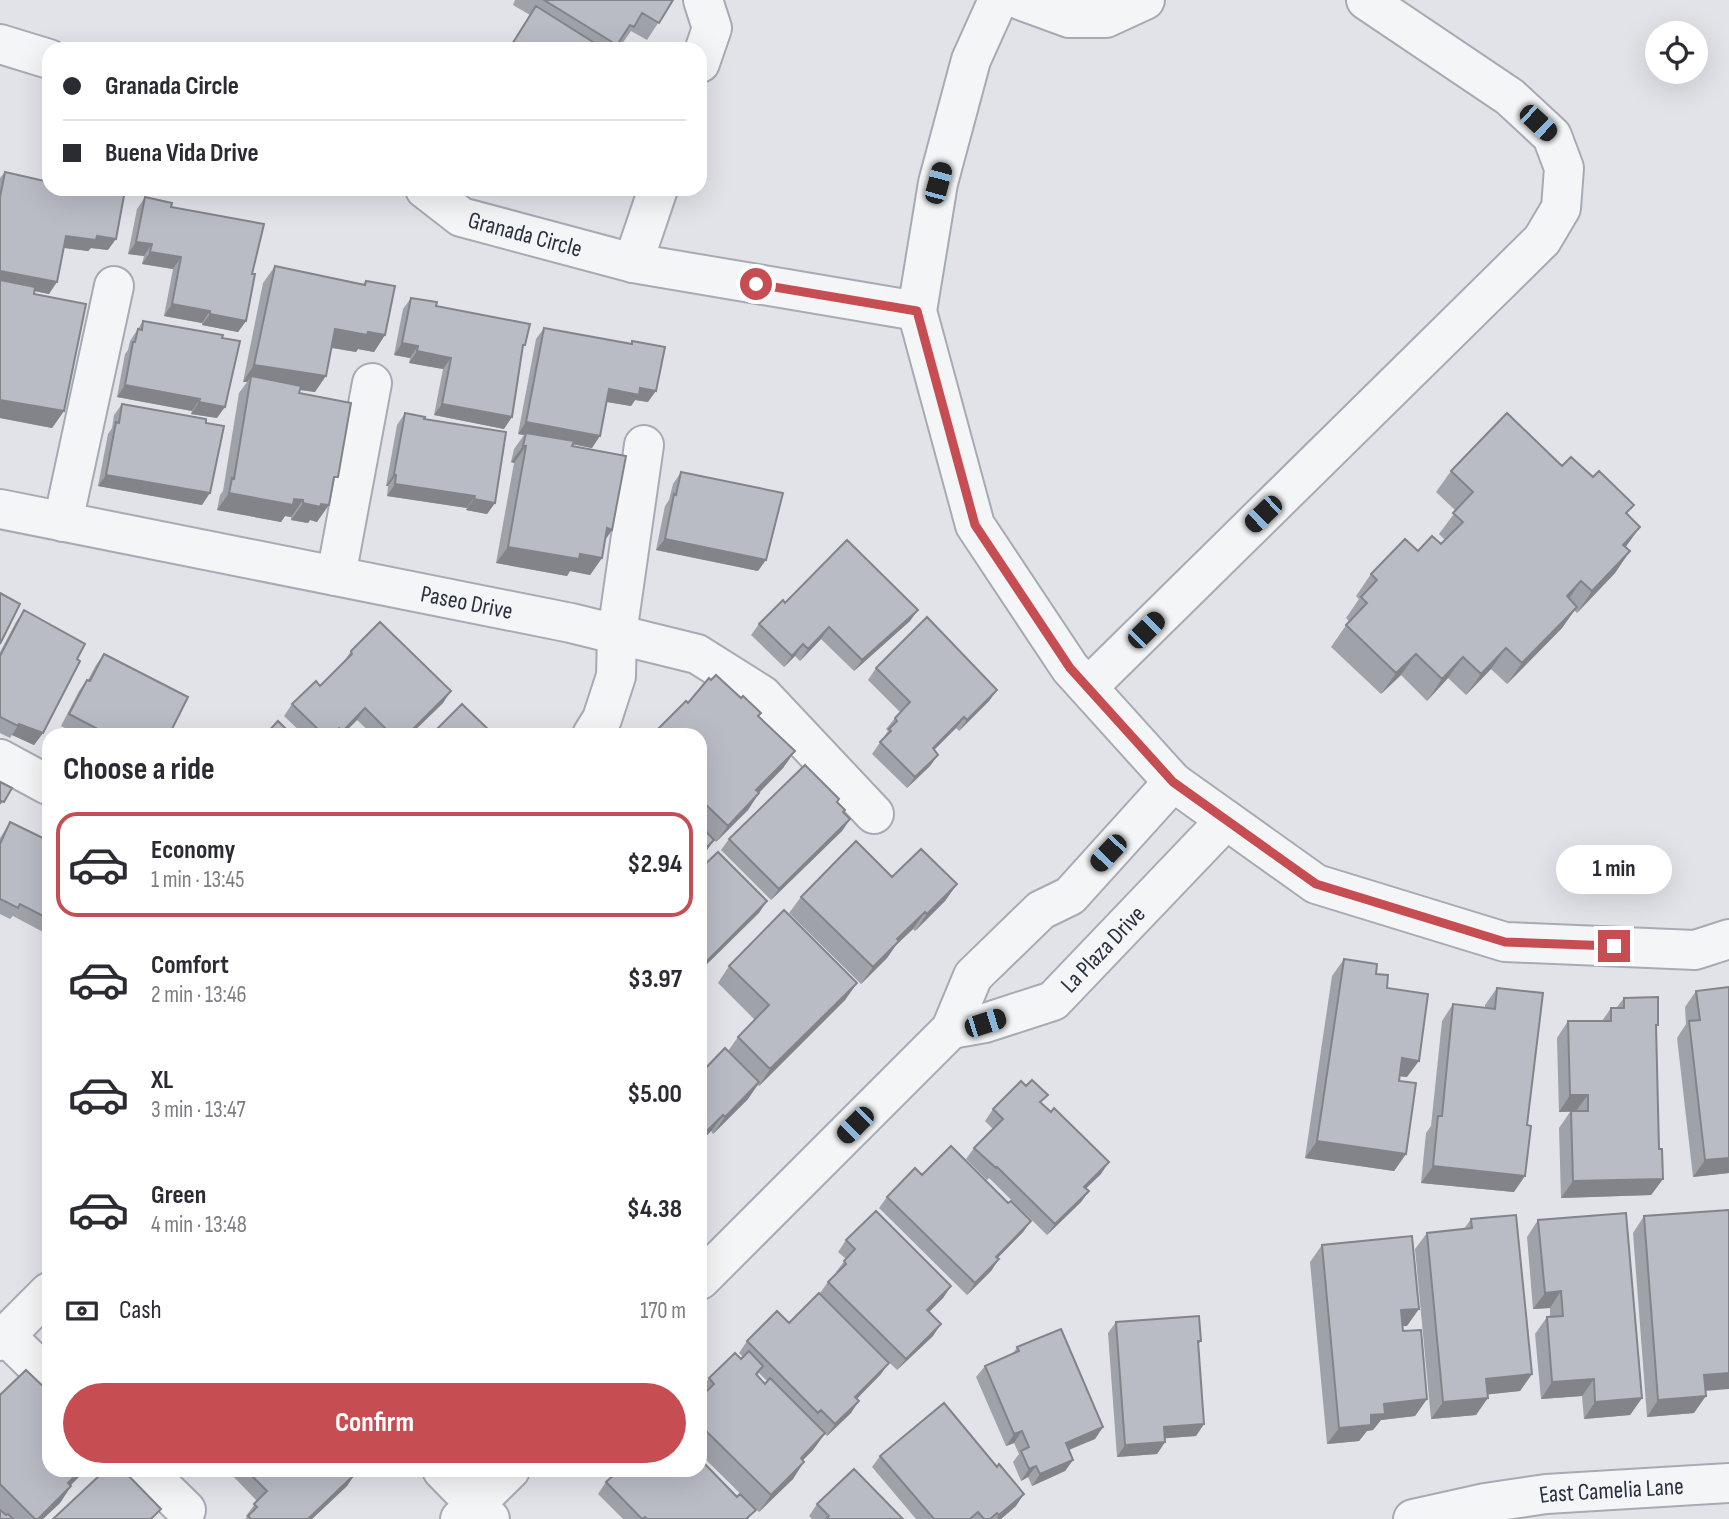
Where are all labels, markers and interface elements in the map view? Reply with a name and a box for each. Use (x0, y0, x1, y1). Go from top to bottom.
map controls (1645, 21, 1708, 84)
button: locate (1645, 21, 1708, 84)
text: Granada Circle (105, 71, 239, 102)
car (1516, 101, 1561, 145)
text: Buena Vida Drive (105, 138, 259, 169)
car (923, 160, 954, 206)
street label: Granada Circle (465, 205, 585, 263)
route start (740, 268, 772, 300)
car (1241, 492, 1286, 536)
street label: Paseo Drive (418, 579, 515, 626)
car (1124, 608, 1169, 652)
text: Choose a ride (63, 750, 215, 789)
car (1086, 830, 1131, 876)
icon: car (67, 833, 130, 896)
text: Economy (151, 835, 235, 866)
callout: 1 min (1556, 844, 1672, 894)
text: $2.94 (627, 849, 682, 880)
text: 1 min (1593, 855, 1635, 883)
text: 1 min · 13:45 (151, 866, 244, 894)
street label: La Plaza Drive (1054, 899, 1151, 999)
route end (1598, 930, 1630, 962)
icon: car (67, 948, 130, 1011)
text: Comfort (151, 950, 229, 981)
text: $3.97 (628, 964, 682, 995)
text: 2 min · 13:46 (151, 981, 247, 1009)
car (962, 1007, 1009, 1039)
icon: car (67, 1063, 130, 1126)
text: XL (151, 1065, 173, 1096)
text: $5.00 (627, 1079, 682, 1110)
text: 3 min · 13:47 (151, 1096, 246, 1124)
car (833, 1103, 878, 1147)
icon: car (67, 1178, 130, 1241)
text: Green (151, 1180, 206, 1211)
text: $4.38 (627, 1194, 682, 1225)
text: 4 min · 13:48 (151, 1211, 247, 1239)
icon: cash (63, 1292, 101, 1330)
text: Cash (119, 1295, 162, 1326)
text: 170 m (640, 1297, 686, 1325)
button: Confirm (63, 1383, 686, 1463)
street label: East Camelia Lane (1537, 1471, 1685, 1509)

